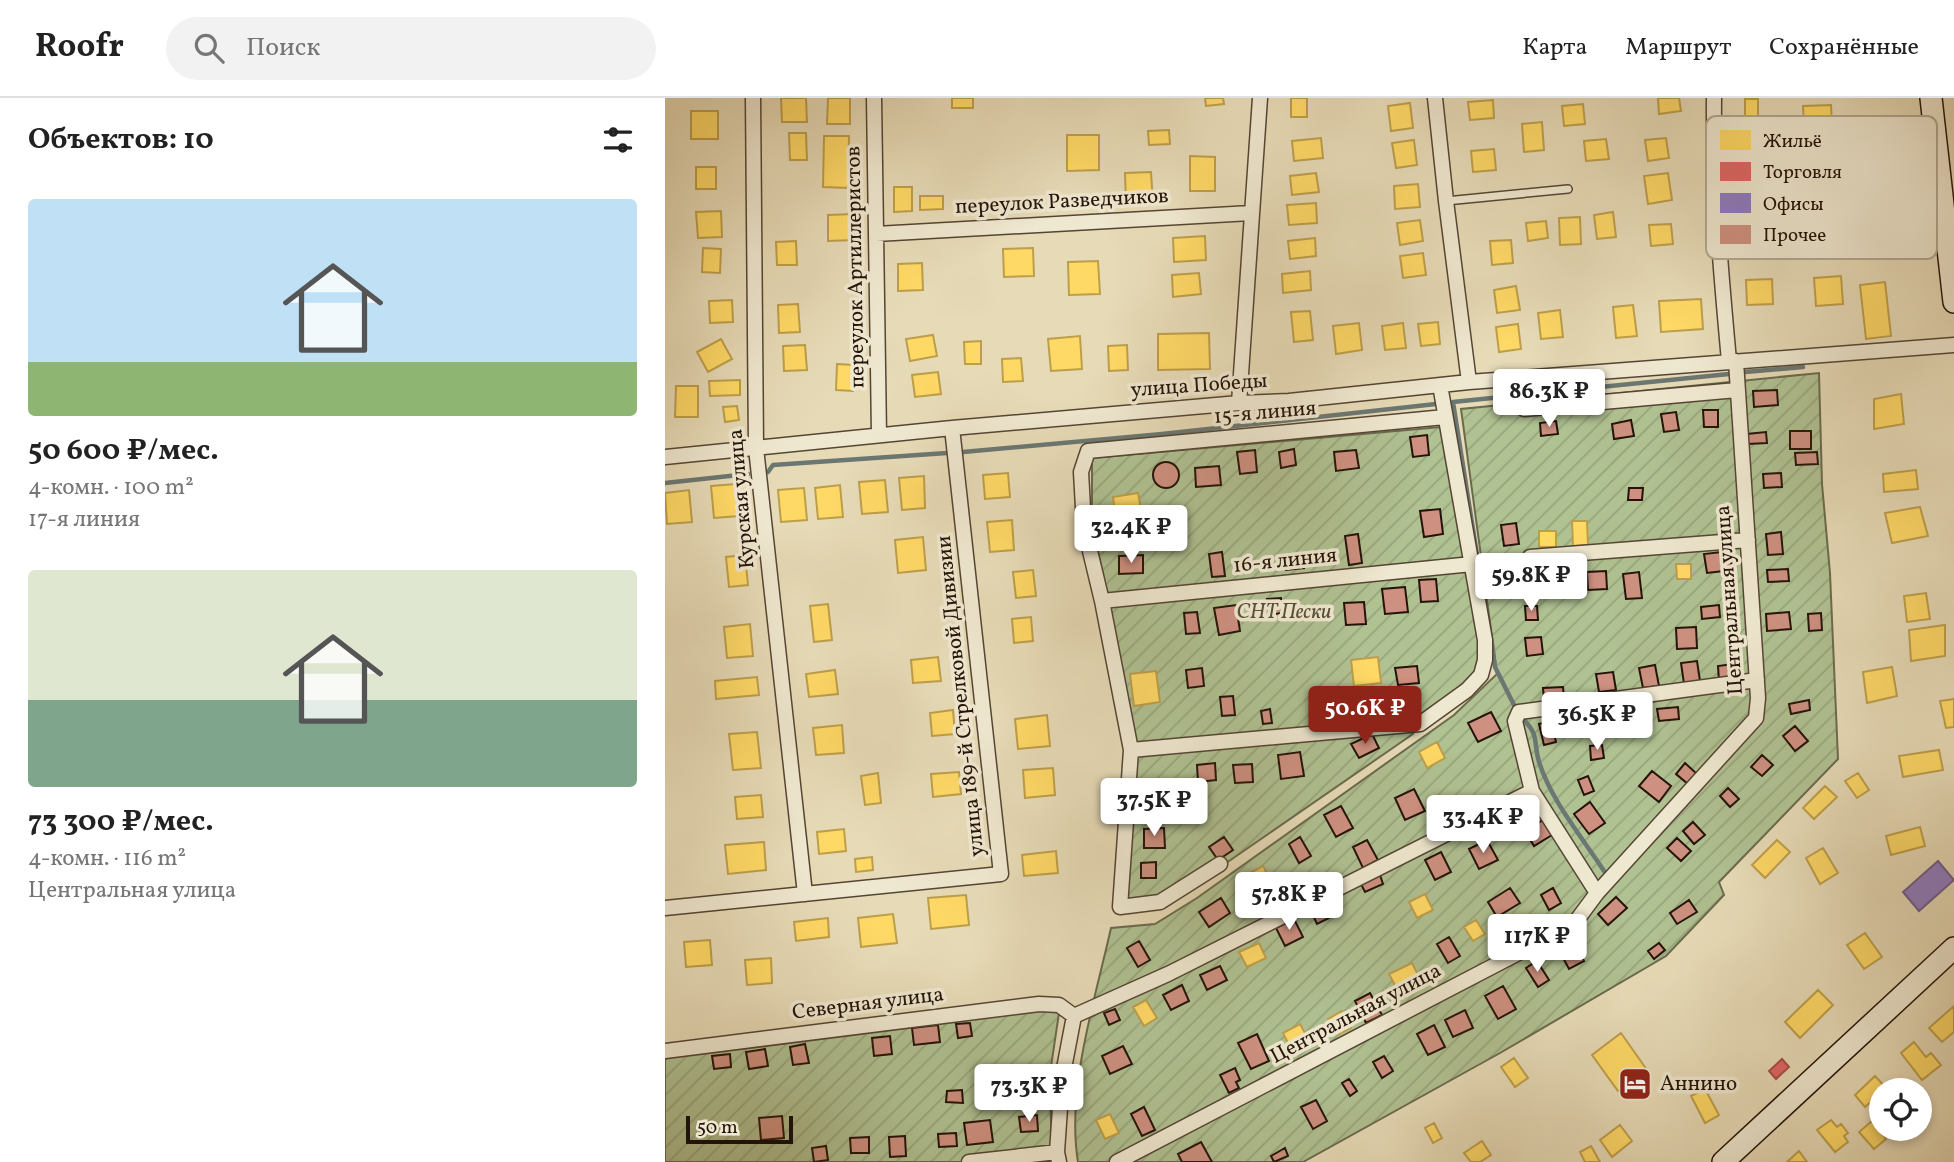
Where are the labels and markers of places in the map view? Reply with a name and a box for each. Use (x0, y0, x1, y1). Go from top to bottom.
pin: 86.3K ₽ (1484, 370, 1614, 429)
pin: 32.4K ₽ (1066, 505, 1196, 565)
pin: 59.8K ₽ (1466, 554, 1596, 613)
pin: 50.6K ₽ (1300, 686, 1430, 746)
pin: 36.5K ₽ (1532, 692, 1662, 752)
pin: 37.5K ₽ (1089, 778, 1219, 838)
pin: 33.4K ₽ (1418, 796, 1548, 855)
pin: 57.8K ₽ (1224, 872, 1354, 932)
pin: 117K ₽ (1480, 914, 1594, 974)
pin: 73.3K ₽ (964, 1065, 1094, 1124)
hotel icon: Аннино (1616, 1065, 1654, 1103)
place label: Аннино (1660, 1070, 1737, 1099)

